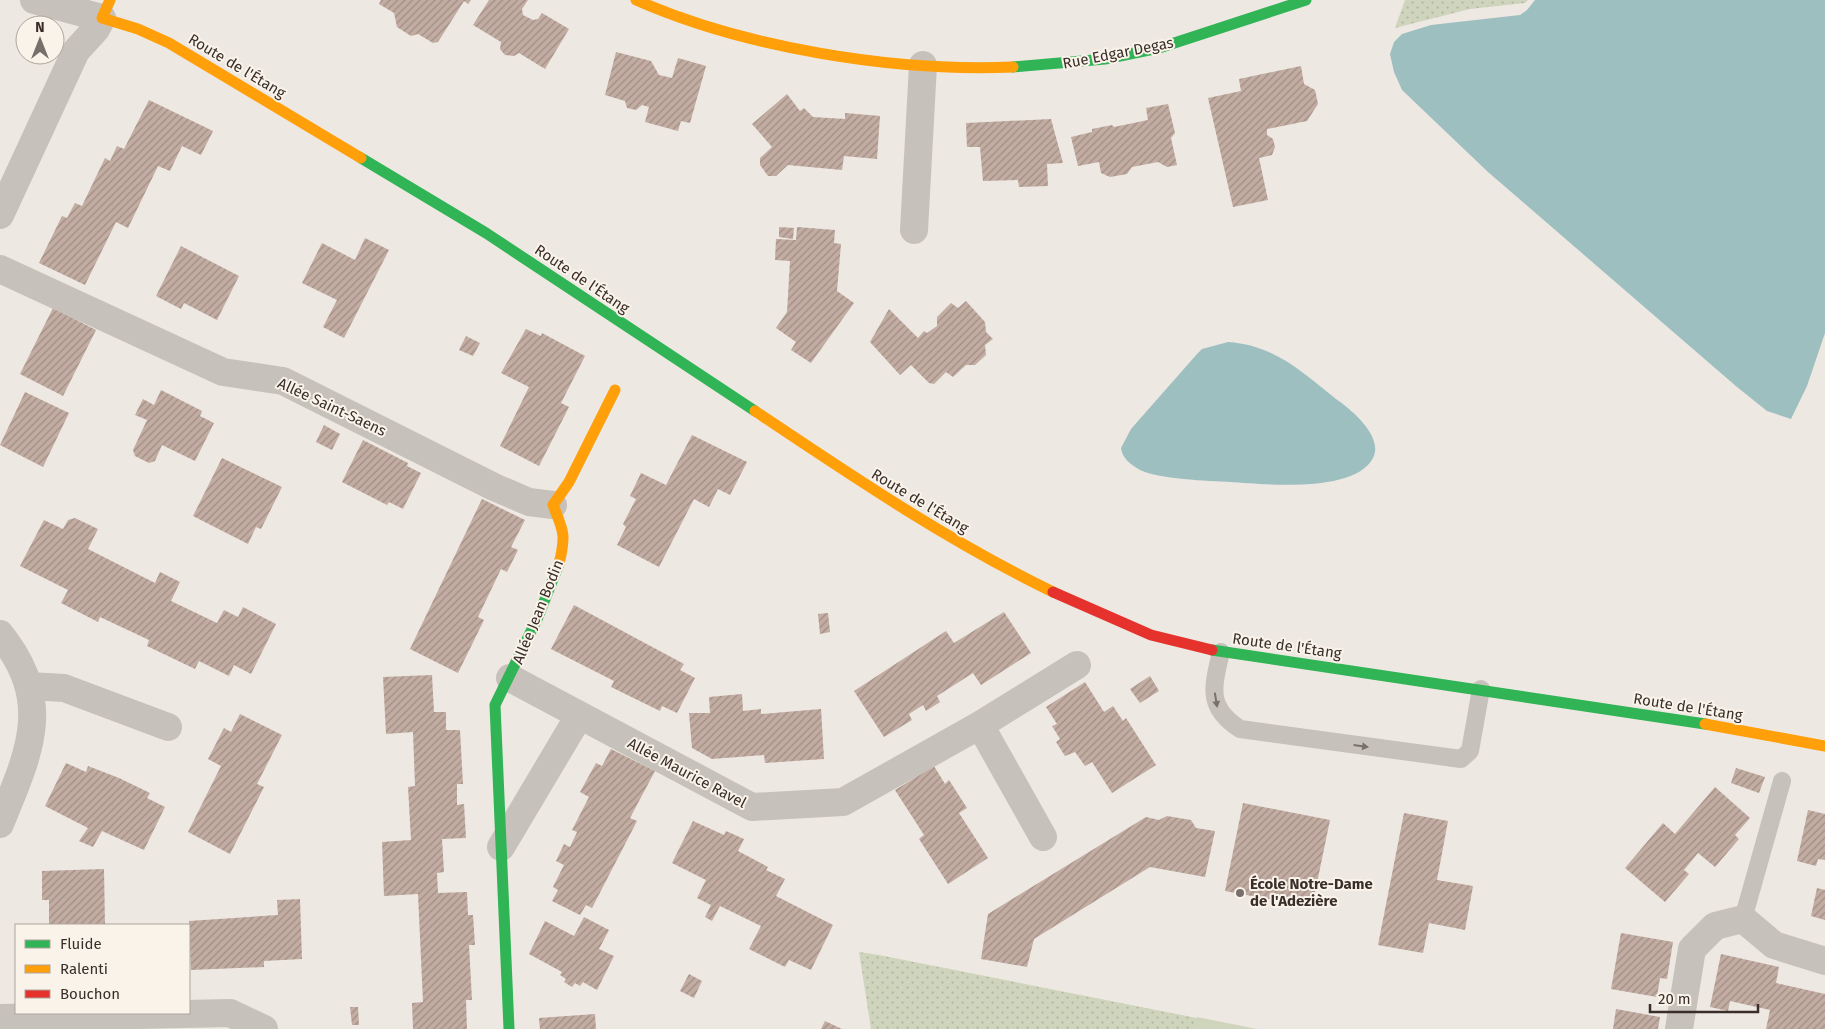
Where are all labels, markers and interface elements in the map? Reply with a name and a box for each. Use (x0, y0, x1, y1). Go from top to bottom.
north arrow (15, 15, 65, 65)
text: N (35, 19, 45, 36)
street label: Route de l'Étang (185, 30, 289, 102)
street label: Rue Edgar Degas (1061, 33, 1175, 73)
street label: Route de l'Étang (531, 241, 633, 317)
street label: Allée Saint-Saens (275, 374, 389, 440)
street label: Route de l'Étang (868, 465, 972, 537)
street label: Allée Jean Bodin (509, 557, 567, 667)
street label: Route de l'Étang (1231, 629, 1343, 663)
street label: Route de l'Étang (1632, 689, 1744, 725)
one-way arrow (1213, 692, 1221, 708)
street label: Allée Maurice Ravel (625, 734, 750, 812)
one-way arrow (1353, 742, 1369, 750)
place label: École Notre-Dame de l'Adezière (1250, 875, 1373, 910)
marker: École Notre-Dame de l'Adezière (1234, 887, 1246, 899)
legend (15, 924, 190, 1014)
text: Fluide (60, 935, 102, 953)
text: Ralenti (60, 960, 108, 978)
scale bar (1650, 982, 1758, 1014)
text: Bouchon (60, 985, 120, 1003)
text: 20 m (1658, 990, 1691, 1008)

